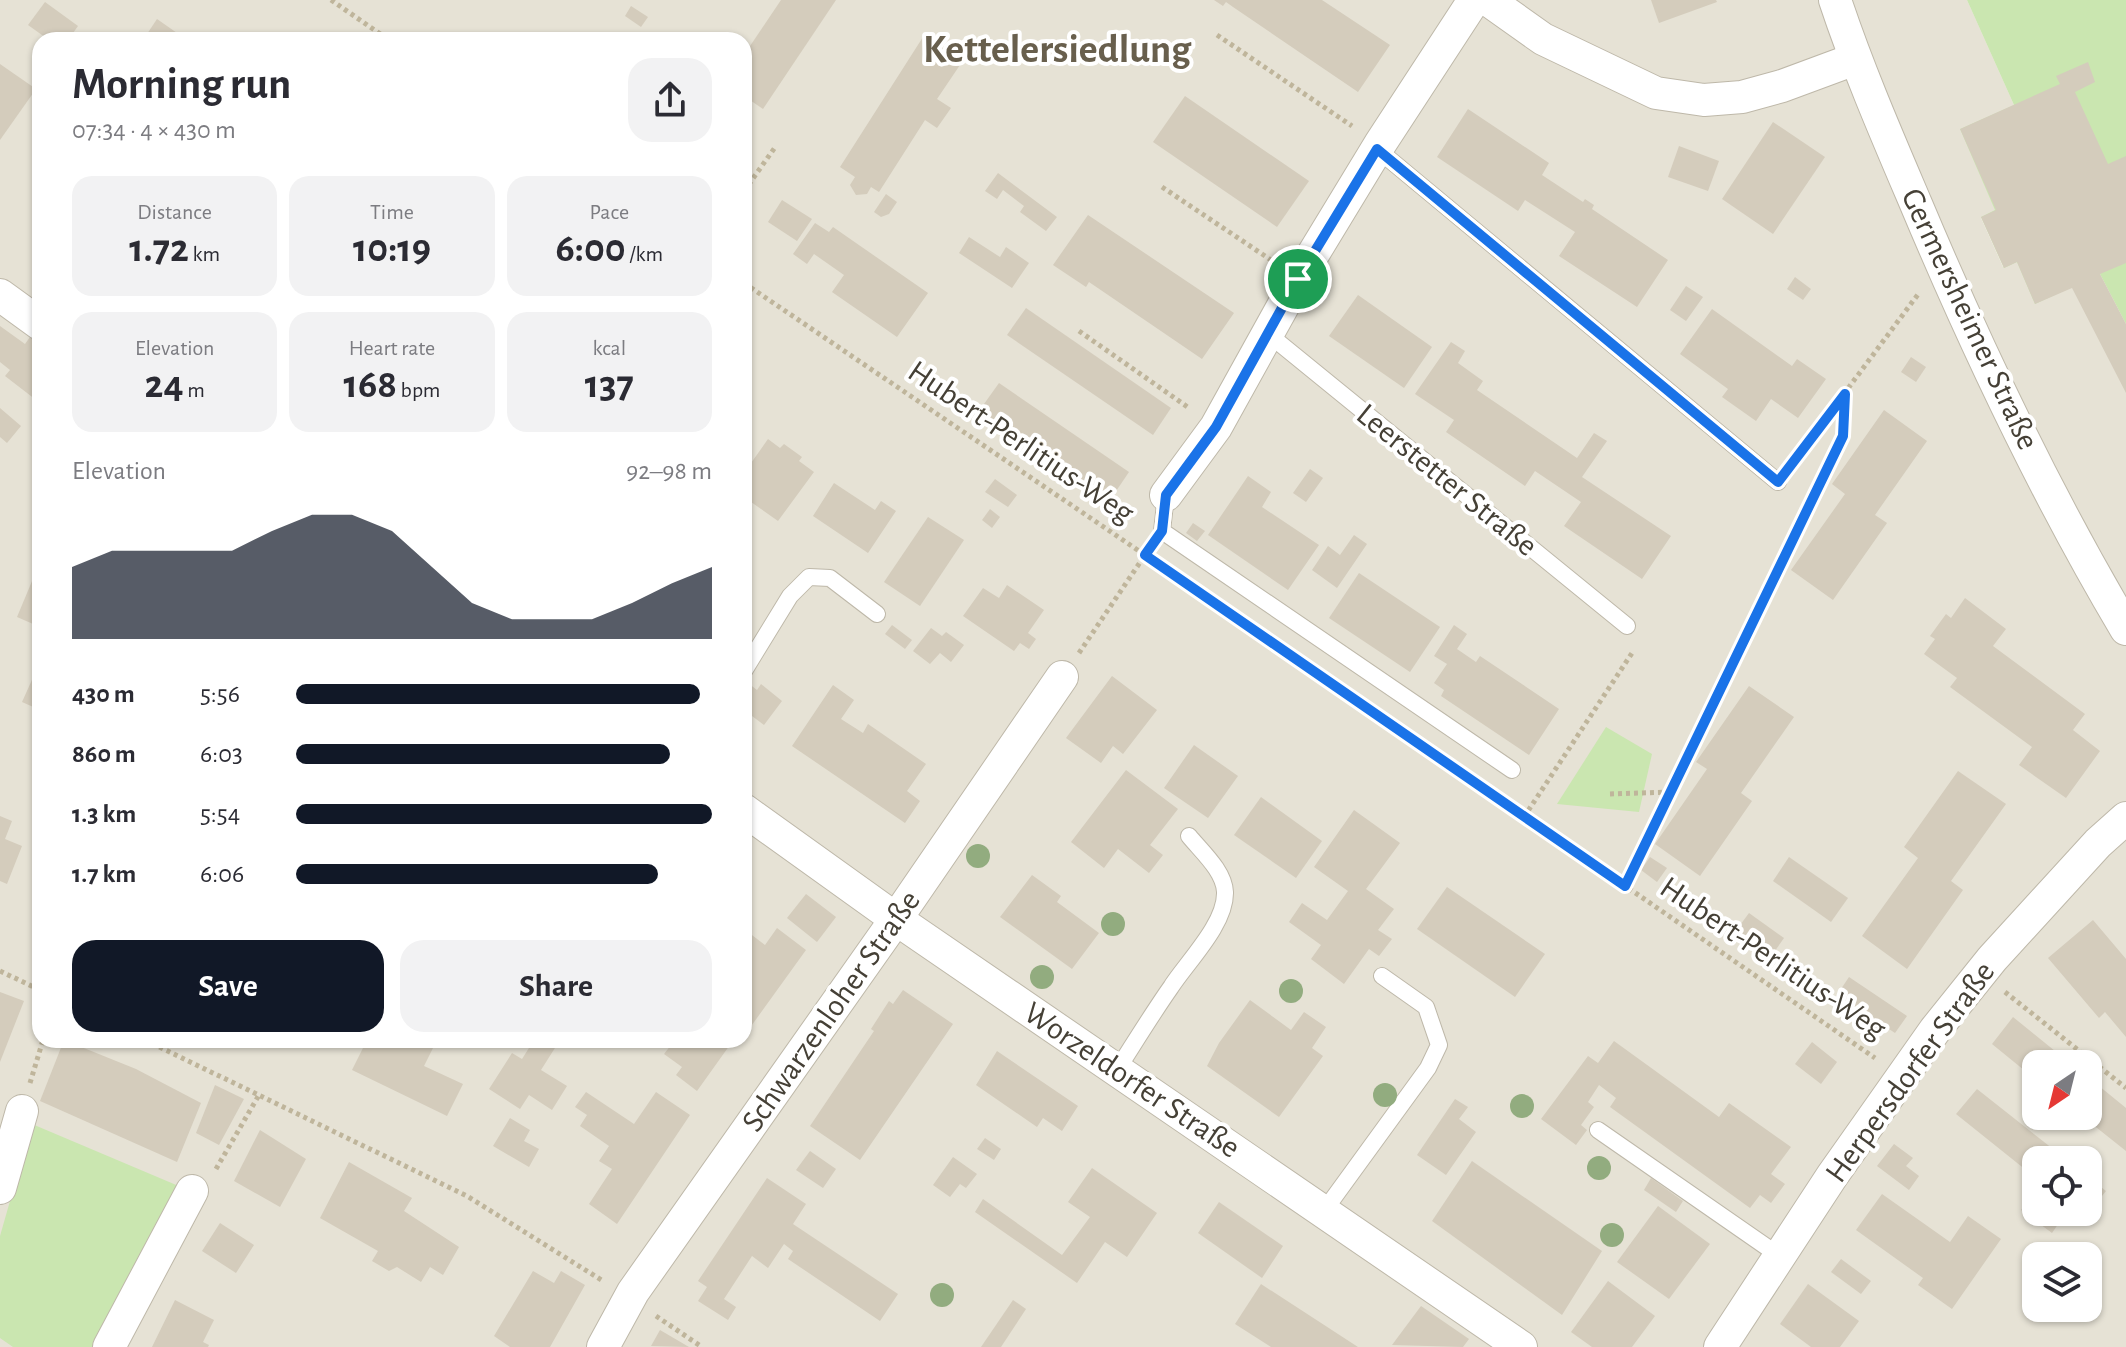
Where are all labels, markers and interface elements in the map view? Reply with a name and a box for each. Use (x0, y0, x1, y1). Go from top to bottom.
district label: Kettelersiedlung (923, 30, 1192, 70)
button: share (628, 58, 712, 142)
text: Morning run (72, 63, 291, 107)
text: 07:34 · 4 × 430 m (72, 117, 236, 143)
street label: Germersheimer Straße (1896, 184, 2044, 454)
text: Distance (137, 201, 212, 223)
text: Time (370, 201, 414, 223)
text: Pace (590, 201, 629, 223)
text: 1.72 (129, 229, 189, 269)
text: 10:19 (353, 229, 431, 269)
text: 6:00 (555, 229, 626, 269)
text: km (189, 243, 220, 265)
text: /km (626, 243, 663, 265)
pin (1264, 245, 1332, 313)
icon: arrive (1276, 257, 1320, 301)
text: Elevation (135, 337, 214, 359)
text: Heart rate (349, 337, 435, 359)
text: kcal (593, 337, 626, 359)
street label: Hubert-Perlitius-Weg (902, 355, 1140, 529)
text: 24 (145, 365, 184, 405)
text: 168 (344, 365, 397, 405)
text: 137 (585, 365, 634, 405)
text: m (184, 379, 205, 401)
text: bpm (397, 379, 440, 401)
street label: Leerstetter Straße (1351, 398, 1543, 562)
text: Elevation (72, 458, 166, 484)
text: 92–98 m (626, 458, 712, 484)
text: 430 m (72, 681, 135, 707)
text: 5:56 (200, 681, 240, 707)
text: 860 m (72, 741, 136, 767)
text: 6:03 (200, 741, 243, 767)
text: 1.3 km (72, 801, 136, 827)
text: 5:54 (200, 801, 240, 827)
text: 1.7 km (72, 861, 136, 887)
text: 6:06 (200, 861, 244, 887)
street label: Hubert-Perlitius-Weg (1654, 871, 1892, 1045)
street label: Schwarzenloher Straße (736, 885, 926, 1137)
button: Save (72, 940, 384, 1032)
button: Share (400, 940, 712, 1032)
street label: Herpersdorfer Straße (1819, 956, 2001, 1188)
street label: Worzeldorfer Straße (1018, 996, 1246, 1164)
north arrow (2022, 1050, 2102, 1130)
map controls (2022, 1050, 2102, 1322)
button: locate (2022, 1146, 2102, 1226)
button: layers (2022, 1242, 2102, 1322)

